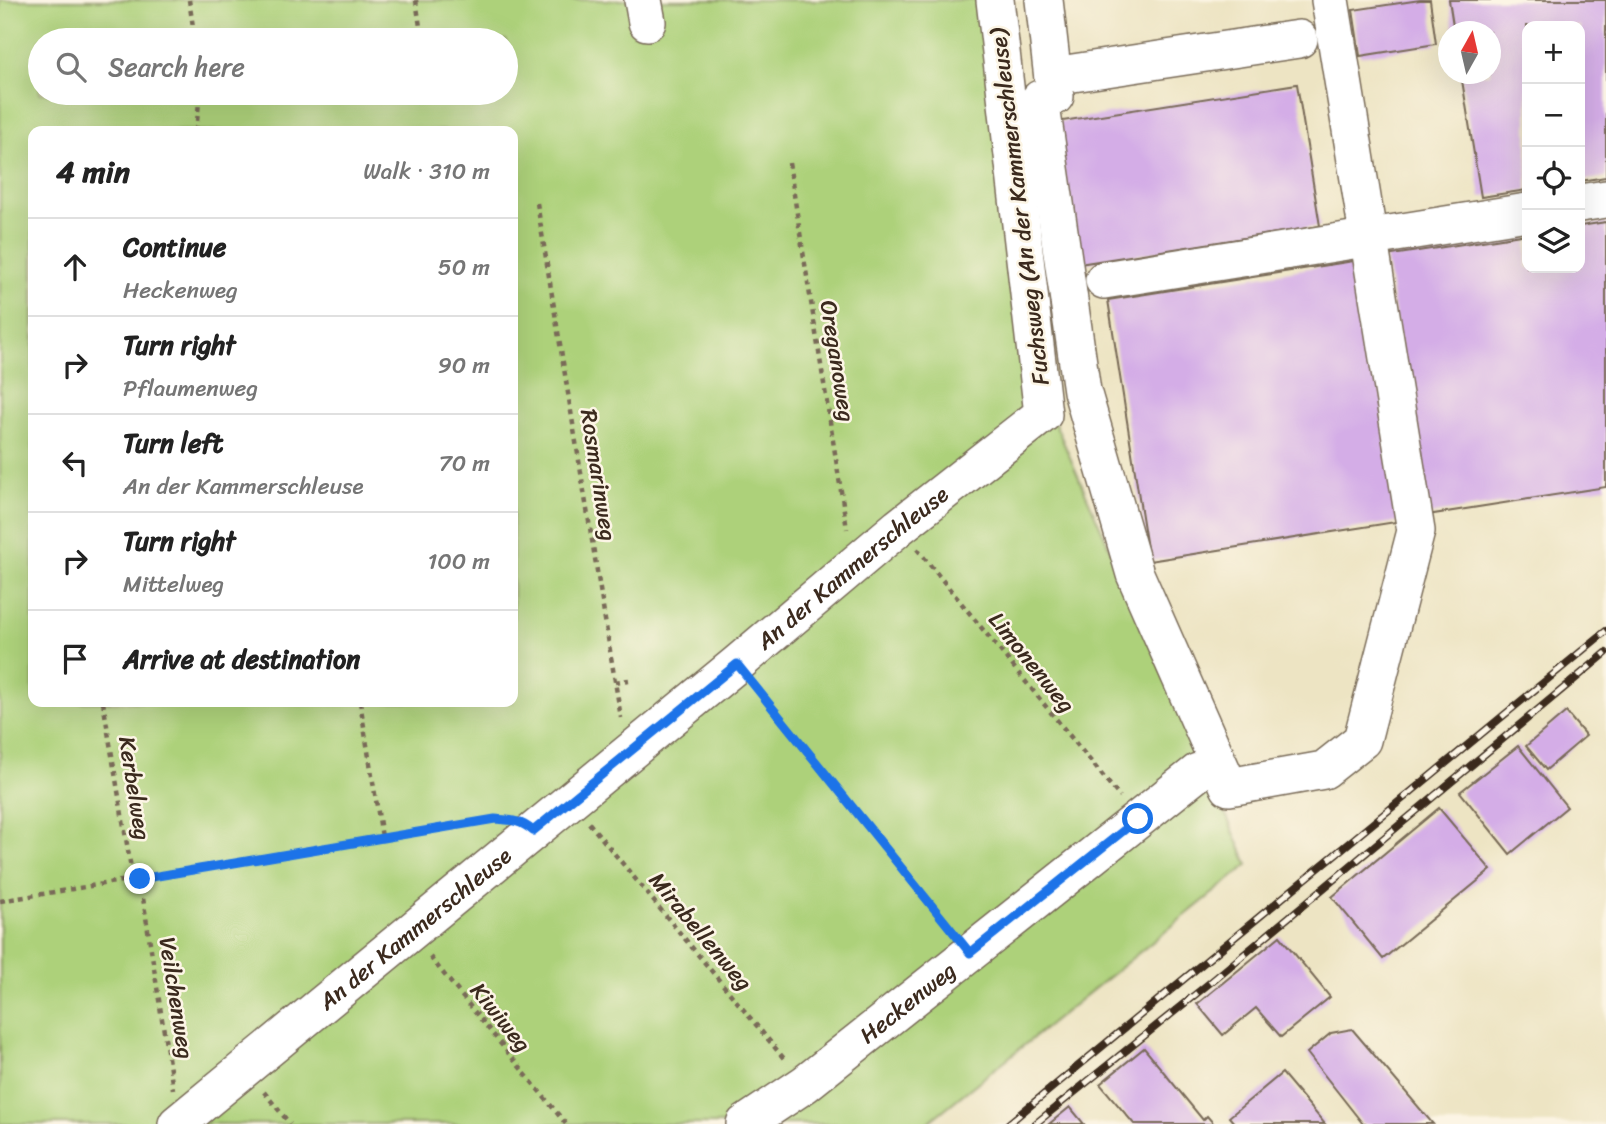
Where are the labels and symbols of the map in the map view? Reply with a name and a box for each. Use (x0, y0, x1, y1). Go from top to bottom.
north arrow (1438, 21, 1501, 84)
street label: Fuchsweg (An der Kammerschleuse) (977, 24, 1062, 388)
street label: Oreganoweg (808, 297, 867, 425)
street label: Rosmarinweg (568, 406, 629, 544)
street label: An der Kammerschleuse (746, 475, 958, 661)
street label: Limonenweg (977, 602, 1086, 723)
street label: Kerbelweg (106, 733, 163, 843)
route start (1122, 803, 1153, 834)
street label: An der Kammerschleuse (308, 837, 521, 1022)
street label: Mirabellenweg (638, 862, 764, 1001)
route end (124, 863, 155, 894)
street label: Veilchenweg (147, 934, 206, 1062)
street label: Heckenweg (850, 951, 966, 1055)
street label: Kiwiweg (459, 973, 542, 1062)

